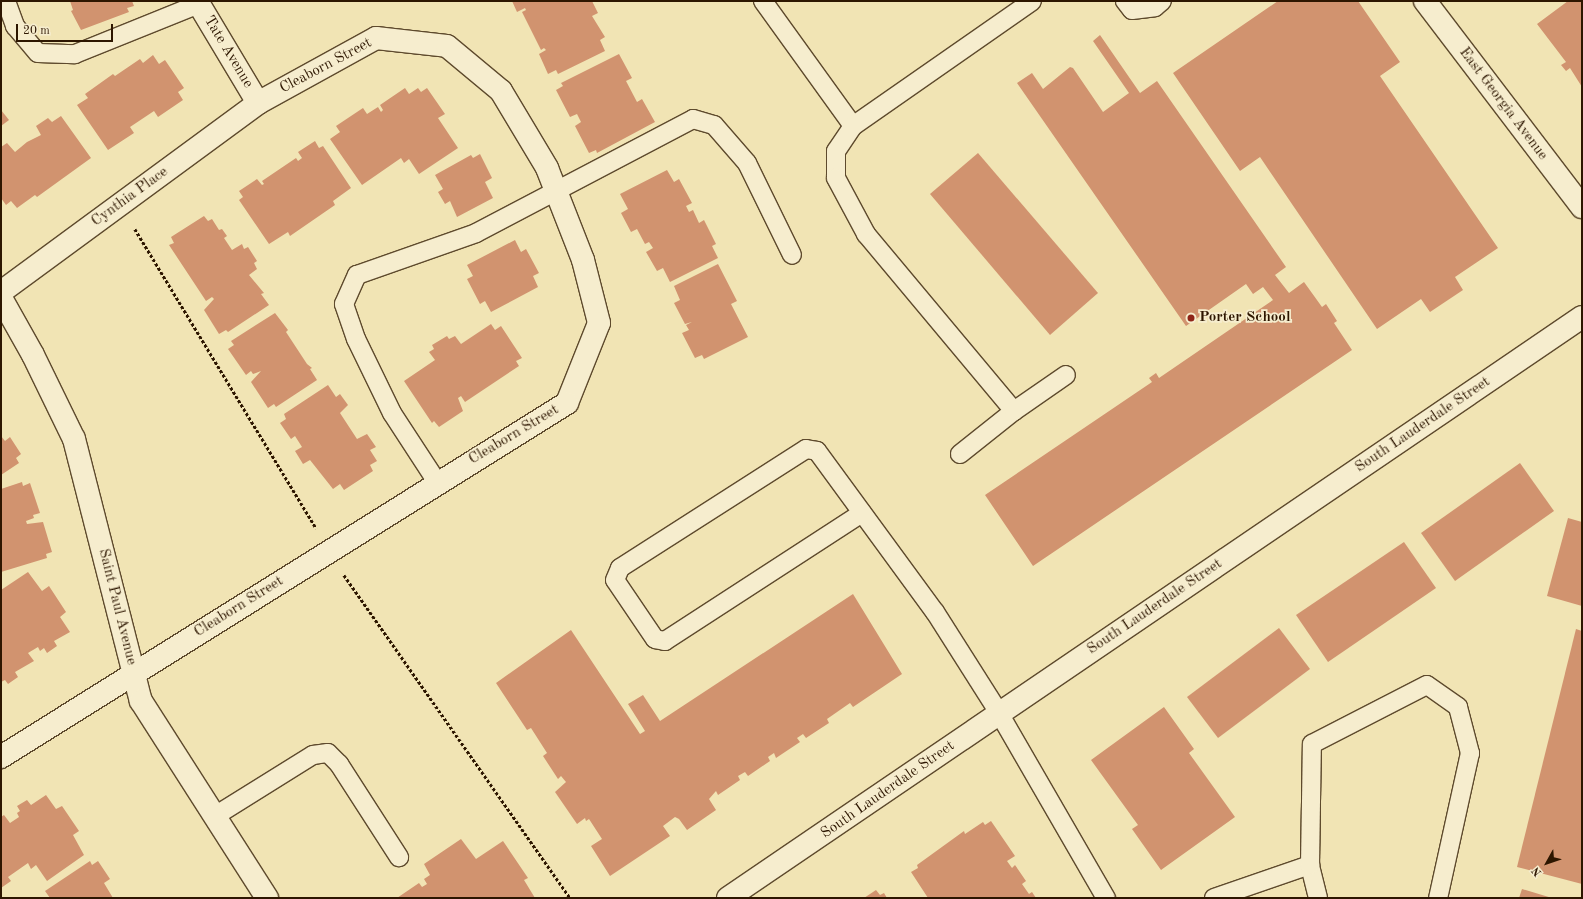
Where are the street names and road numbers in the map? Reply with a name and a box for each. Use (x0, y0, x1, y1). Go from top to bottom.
street label: Tate Avenue (199, 13, 257, 91)
street label: Cleaborn Street (277, 34, 375, 98)
street label: East Georgia Avenue (1455, 44, 1551, 164)
street label: Cynthia Place (88, 163, 172, 231)
street label: South Lauderdale Street (1352, 373, 1494, 477)
street label: Cleaborn Street (466, 401, 562, 469)
street label: Saint Paul Avenue (94, 547, 140, 667)
street label: South Lauderdale Street (1084, 555, 1226, 659)
street label: Cleaborn Street (191, 572, 287, 642)
street label: South Lauderdale Street (818, 737, 958, 843)

